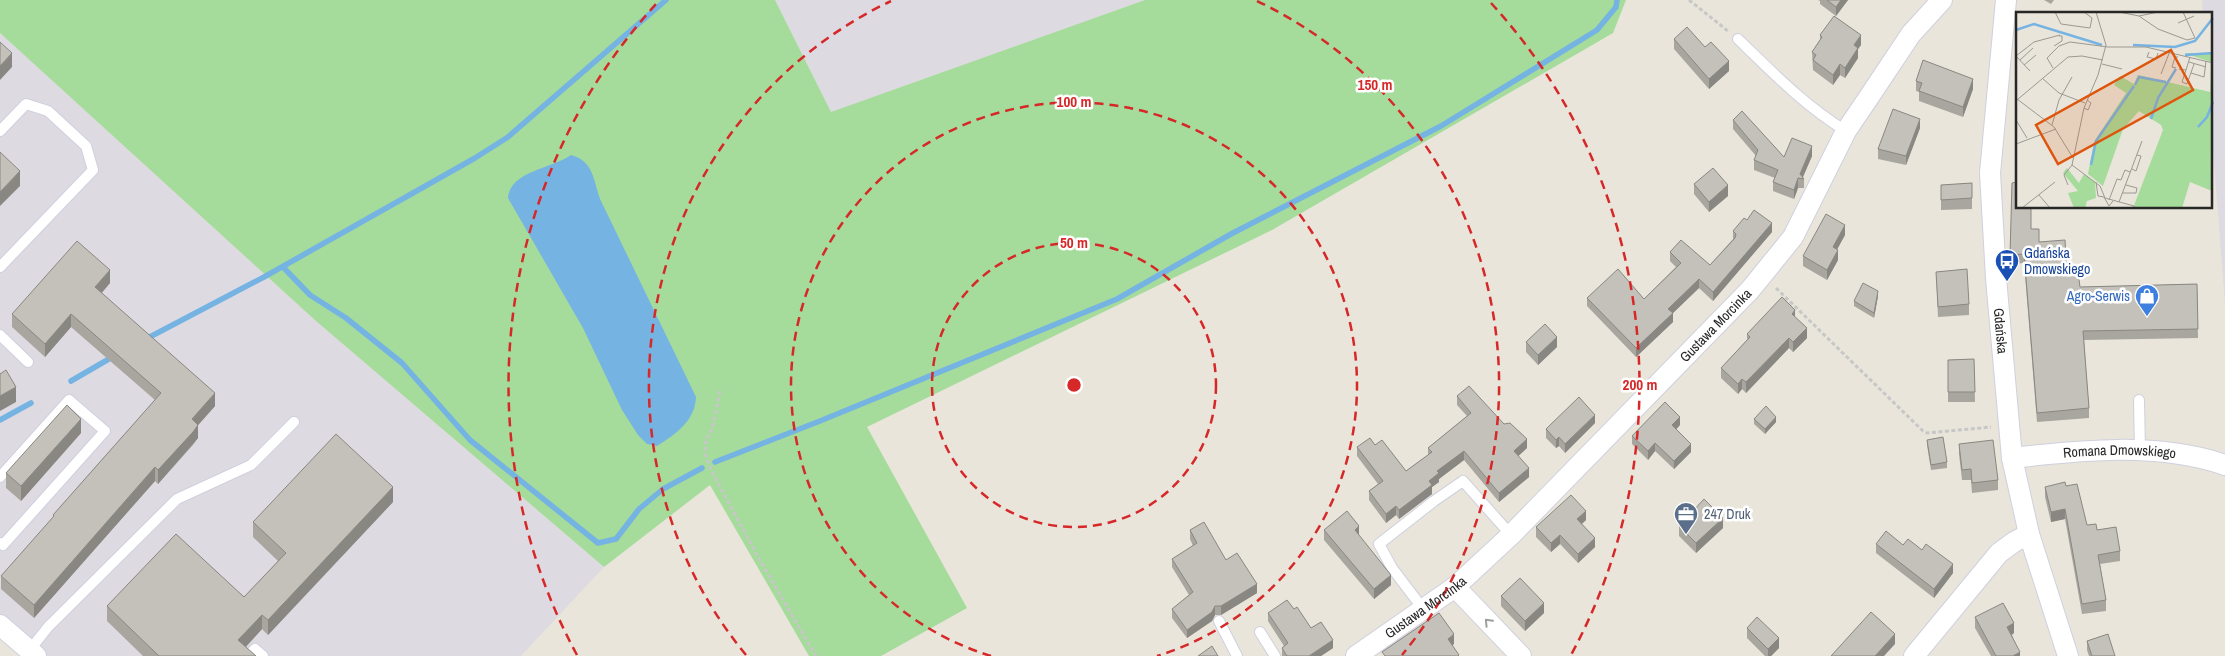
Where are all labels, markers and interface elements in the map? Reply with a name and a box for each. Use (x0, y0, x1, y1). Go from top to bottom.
inset map (2016, 12, 2212, 209)
text: 150 m (1358, 74, 1392, 95)
text: 100 m (1057, 91, 1091, 112)
text: 50 m (1060, 232, 1088, 253)
place label: Gdańska Dmowskiego (2024, 244, 2090, 278)
bus stop icon: Gdańska Dmowskiego (1994, 248, 2020, 282)
shop icon: Agro-Serwis (2134, 283, 2160, 317)
street label: Gustawa Morcinka (1676, 284, 1756, 366)
place label: Agro-Serwis (2066, 287, 2130, 305)
street label: Gdańska (1990, 307, 2012, 355)
text: 200 m (1623, 374, 1657, 395)
centre of rings (1065, 376, 1083, 394)
street label: Romana Dmowskiego (2062, 441, 2177, 462)
office icon: 247 Druk (1673, 501, 1699, 535)
place label: 247 Druk (1704, 505, 1751, 523)
street label: Gustawa Morcinka (1381, 572, 1471, 642)
one-way arrow (1485, 618, 1494, 627)

